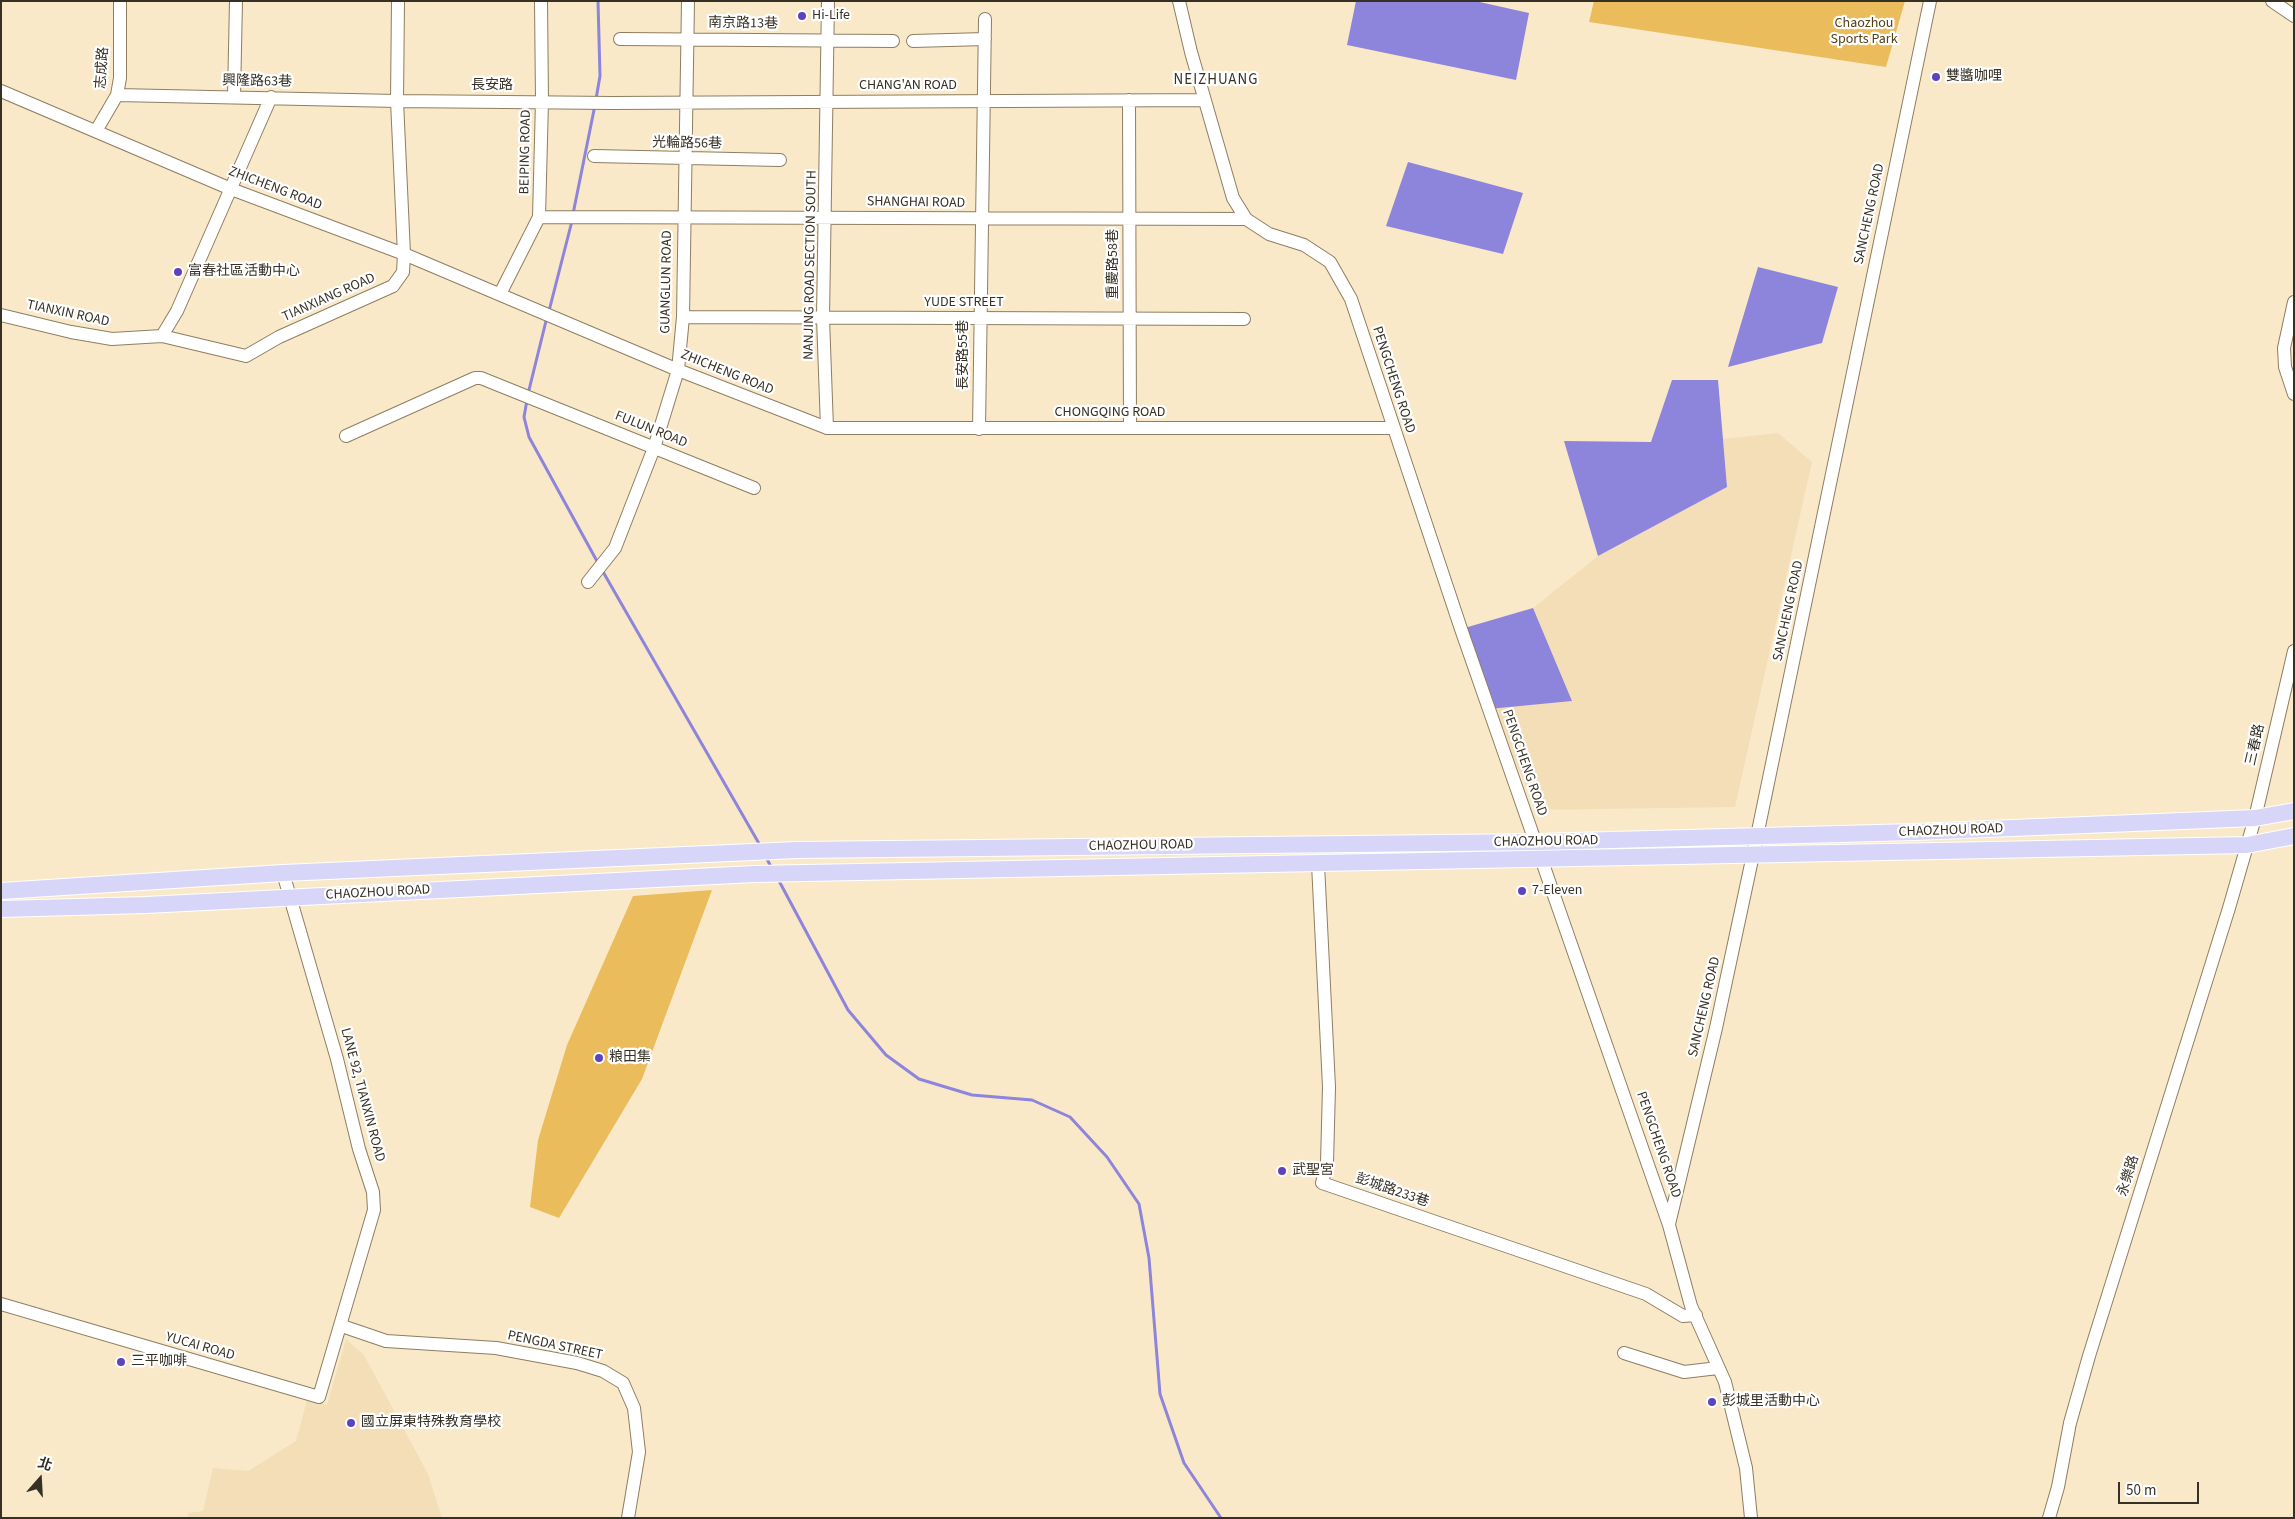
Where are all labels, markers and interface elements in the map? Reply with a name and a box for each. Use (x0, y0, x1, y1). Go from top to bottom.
place label: Hi-Life (812, 8, 850, 24)
marker: Hi-Life (796, 10, 808, 22)
street label: 南京路13巷 (708, 15, 778, 33)
park label: Chaozhou Sports Park (1830, 16, 1898, 48)
street label: 志成路 (93, 46, 113, 90)
place label: 雙醬咖哩 (1946, 69, 2002, 85)
marker: 雙醬咖哩 (1930, 71, 1942, 83)
district label: NEIZHUANG (1172, 72, 1260, 90)
street label: 興隆路63巷 (222, 73, 292, 91)
street label: 長安路 (471, 78, 513, 94)
street label: CHANG'AN ROAD (859, 78, 957, 94)
street label: BEIPING ROAD (517, 109, 535, 195)
street label: 光輪路56巷 (652, 135, 722, 153)
street label: SANCHENG ROAD (1851, 162, 1889, 266)
street label: ZHICHENG ROAD (226, 163, 324, 215)
street label: NANJING ROAD SECTION SOUTH (801, 170, 821, 360)
street label: SHANGHAI ROAD (867, 194, 965, 212)
street label: 重慶路58巷 (1106, 229, 1122, 299)
street label: GUANGLUN ROAD (658, 230, 676, 334)
place label: 富春社區活動中心 (188, 264, 300, 280)
marker: 富春社區活動中心 (172, 266, 184, 278)
street label: TIANXIANG ROAD (280, 270, 378, 326)
street label: YUDE STREET (924, 295, 1004, 311)
street label: TIANXIN ROAD (25, 297, 111, 331)
street label: 長安路55巷 (956, 320, 972, 390)
street label: PENGCHENG ROAD (1368, 324, 1418, 436)
street label: ZHICHENG ROAD (678, 347, 776, 399)
street label: CHONGQING ROAD (1055, 405, 1165, 421)
street label: FULUN ROAD (612, 408, 690, 452)
street label: SANCHENG ROAD (1770, 559, 1808, 663)
street label: PENGCHENG ROAD (1498, 708, 1550, 818)
street label: 三春路 (2243, 723, 2269, 767)
street label: CHAOZHOU ROAD (1898, 821, 2004, 841)
street label: CHAOZHOU ROAD (1493, 833, 1599, 851)
street label: CHAOZHOU ROAD (1088, 837, 1194, 855)
street label: CHAOZHOU ROAD (325, 882, 431, 904)
place label: 7-Eleven (1532, 883, 1582, 899)
marker: 7-Eleven (1516, 885, 1528, 897)
street label: SANCHENG ROAD (1685, 955, 1725, 1059)
street label: LANE 92, TIANXIN ROAD (336, 1026, 388, 1164)
place label: 粮田集 (609, 1050, 651, 1066)
marker: 粮田集 (593, 1052, 605, 1064)
street label: PENGCHENG ROAD (1632, 1090, 1684, 1200)
street label: 永樂路 (2115, 1153, 2143, 1199)
place label: 武聖宮 (1292, 1163, 1334, 1179)
marker: 武聖宮 (1276, 1165, 1288, 1177)
street label: 彭城路233巷 (1353, 1171, 1431, 1211)
street label: PENGDA STREET (506, 1328, 604, 1364)
street label: YUCAI ROAD (164, 1329, 236, 1365)
place label: 三平咖啡 (131, 1354, 187, 1370)
marker: 三平咖啡 (115, 1356, 127, 1368)
place label: 彭城里活動中心 (1722, 1394, 1820, 1410)
marker: 彭城里活動中心 (1706, 1396, 1718, 1408)
place label: 國立屏東特殊教育學校 (361, 1415, 501, 1431)
marker: 國立屏東特殊教育學校 (345, 1417, 357, 1429)
text: 北 (35, 1453, 55, 1477)
north arrow (15, 1454, 65, 1504)
scale bar (2120, 1472, 2201, 1504)
text: 50 m (2126, 1480, 2156, 1501)

